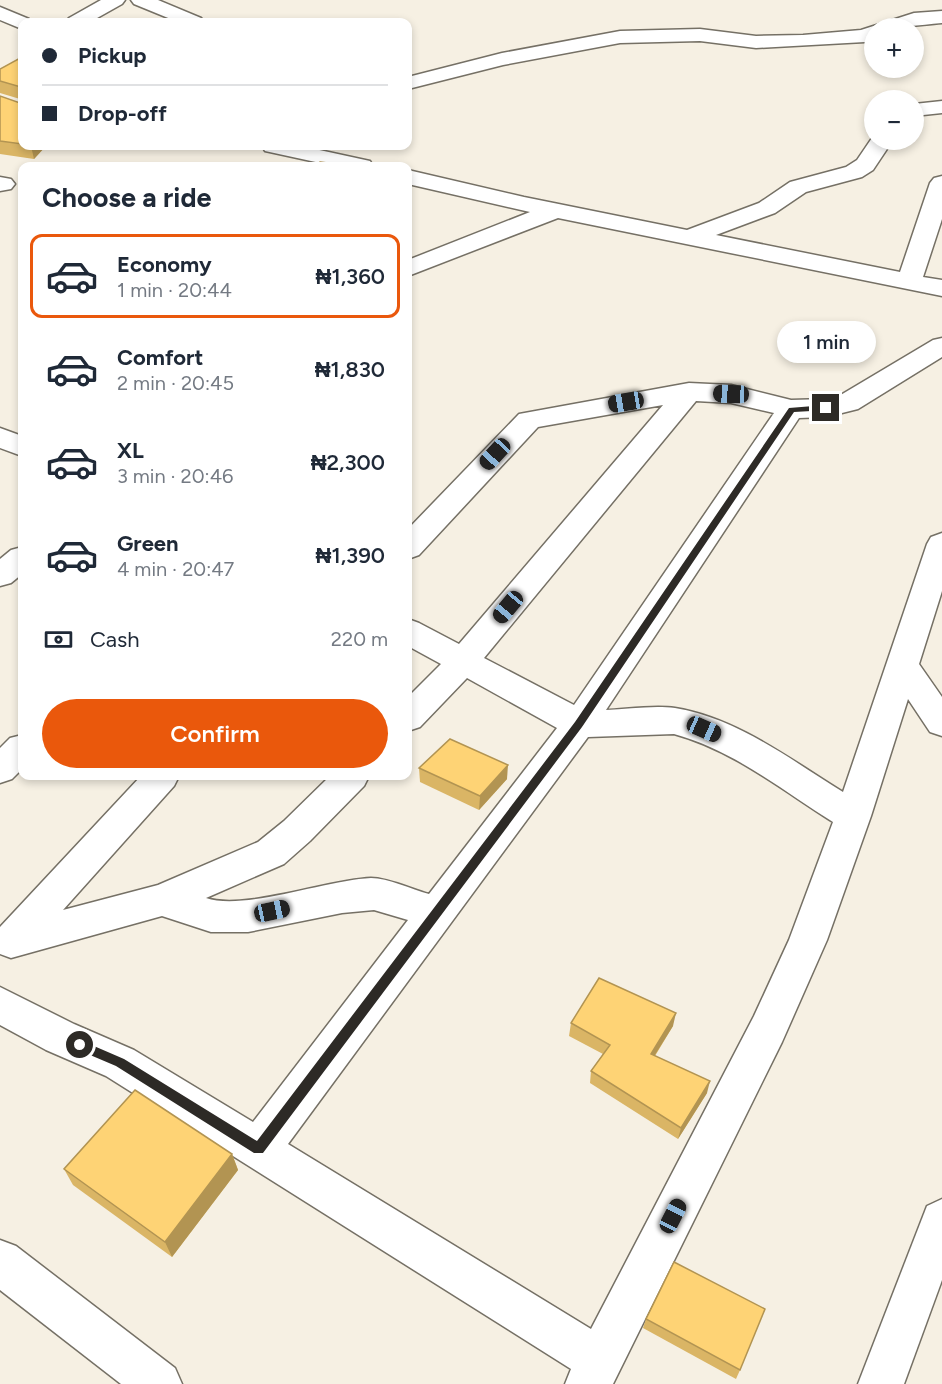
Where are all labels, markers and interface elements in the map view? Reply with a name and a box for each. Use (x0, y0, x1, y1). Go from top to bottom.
map controls (864, 18, 924, 150)
button: + (864, 18, 924, 78)
text: Pickup (78, 42, 147, 69)
button: − (864, 90, 924, 150)
text: Drop-off (78, 100, 167, 127)
text: Choose a ride (42, 181, 211, 214)
icon: car (45, 249, 99, 303)
text: Economy (117, 251, 212, 278)
text: ₦1,360 (316, 263, 385, 290)
text: 1 min · 20:44 (117, 278, 232, 302)
callout: 1 min (776, 321, 876, 363)
text: 1 min (803, 330, 850, 354)
icon: car (45, 342, 99, 396)
text: Comfort (117, 344, 203, 371)
text: ₦1,830 (315, 356, 385, 383)
text: 2 min · 20:45 (117, 371, 234, 395)
car (713, 384, 749, 404)
car (607, 390, 645, 414)
route end (812, 394, 839, 421)
icon: car (45, 435, 99, 489)
car (476, 435, 514, 473)
text: XL (117, 437, 144, 464)
text: ₦2,300 (311, 449, 385, 476)
text: 3 min · 20:46 (117, 464, 233, 488)
icon: car (45, 528, 99, 582)
text: Green (117, 530, 179, 557)
text: ₦1,390 (316, 542, 385, 569)
text: 4 min · 20:47 (117, 557, 234, 581)
car (490, 587, 526, 627)
icon: cash (42, 623, 75, 656)
text: Cash (90, 626, 140, 653)
text: 220 m (331, 627, 388, 651)
button: Confirm (42, 699, 388, 768)
car (684, 713, 724, 745)
car (253, 898, 291, 924)
route start (66, 1031, 93, 1058)
car (657, 1196, 689, 1236)

